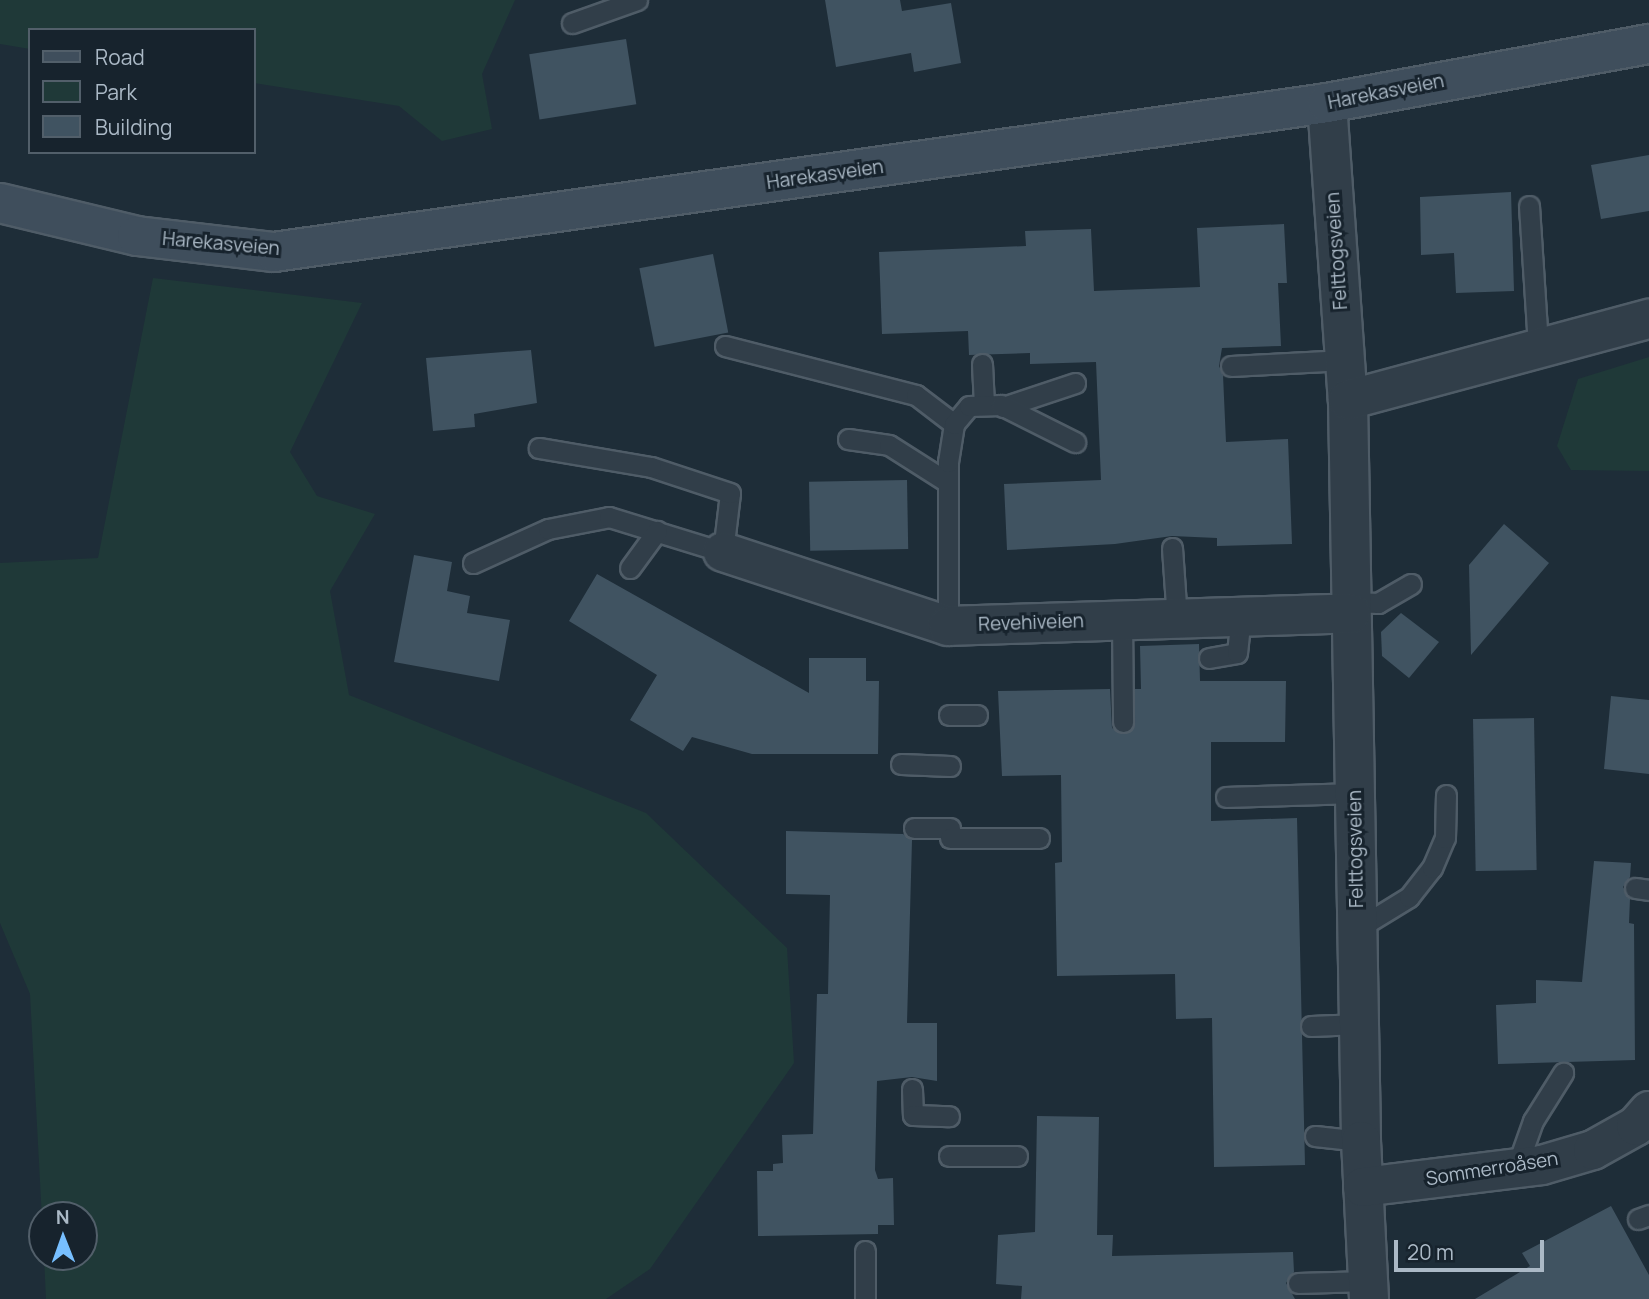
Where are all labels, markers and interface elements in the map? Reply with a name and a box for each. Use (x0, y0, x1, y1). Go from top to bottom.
legend (28, 28, 256, 154)
text: Road (95, 43, 145, 71)
street label: Harekasveien (1326, 70, 1446, 114)
text: Park (95, 78, 137, 106)
text: Building (95, 113, 172, 141)
street label: Harekasveien (765, 156, 885, 194)
street label: Felttogsveien (1322, 191, 1352, 311)
street label: Harekasveien (161, 228, 281, 260)
street label: Revehiveien (978, 610, 1084, 636)
street label: Felttogsveien (1344, 790, 1368, 908)
street label: Sommerroåsen (1424, 1147, 1560, 1191)
north arrow (28, 1201, 98, 1271)
text: N (56, 1204, 70, 1230)
scale bar (1397, 1226, 1548, 1270)
text: 20 m (1407, 1238, 1454, 1266)

